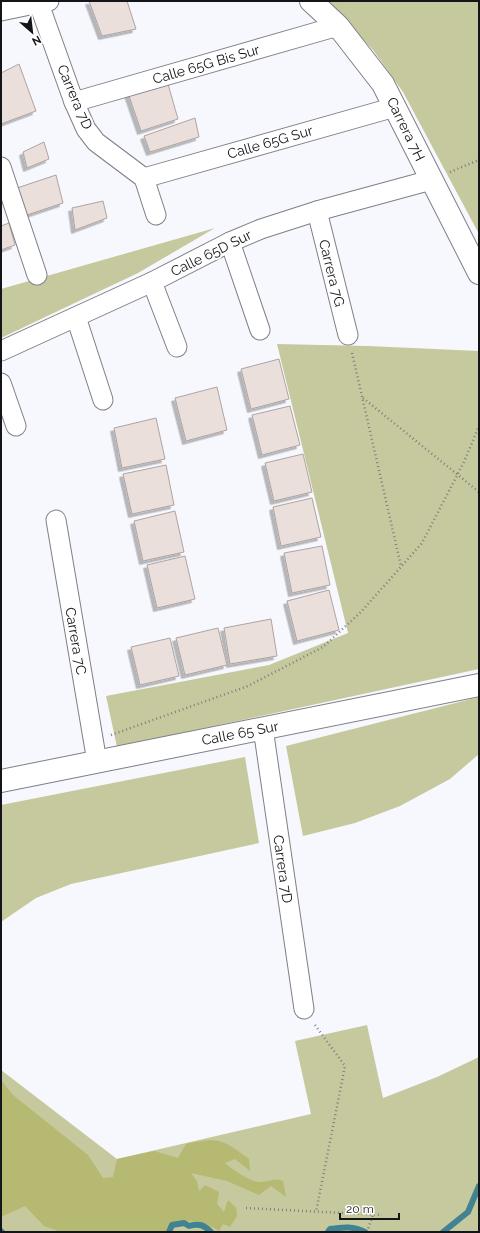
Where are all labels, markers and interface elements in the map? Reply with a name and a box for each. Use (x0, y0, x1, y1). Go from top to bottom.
north arrow (12, 12, 52, 52)
text: N (30, 33, 43, 48)
street label: Calle 65G Bis Sur (151, 41, 262, 87)
street label: Carrera 7D (54, 62, 96, 132)
street label: Carrera 7H (384, 94, 428, 164)
street label: Calle 65G Sur (225, 122, 315, 162)
street label: Calle 65D Sur (168, 226, 254, 279)
street label: Carrera 7G (316, 238, 348, 308)
street label: Carrera 7C (62, 606, 90, 676)
street label: Calle 65 Sur (200, 718, 280, 748)
street label: Carrera 7D (270, 834, 296, 904)
scale bar (340, 1195, 399, 1221)
text: 20 m (346, 1202, 374, 1216)

